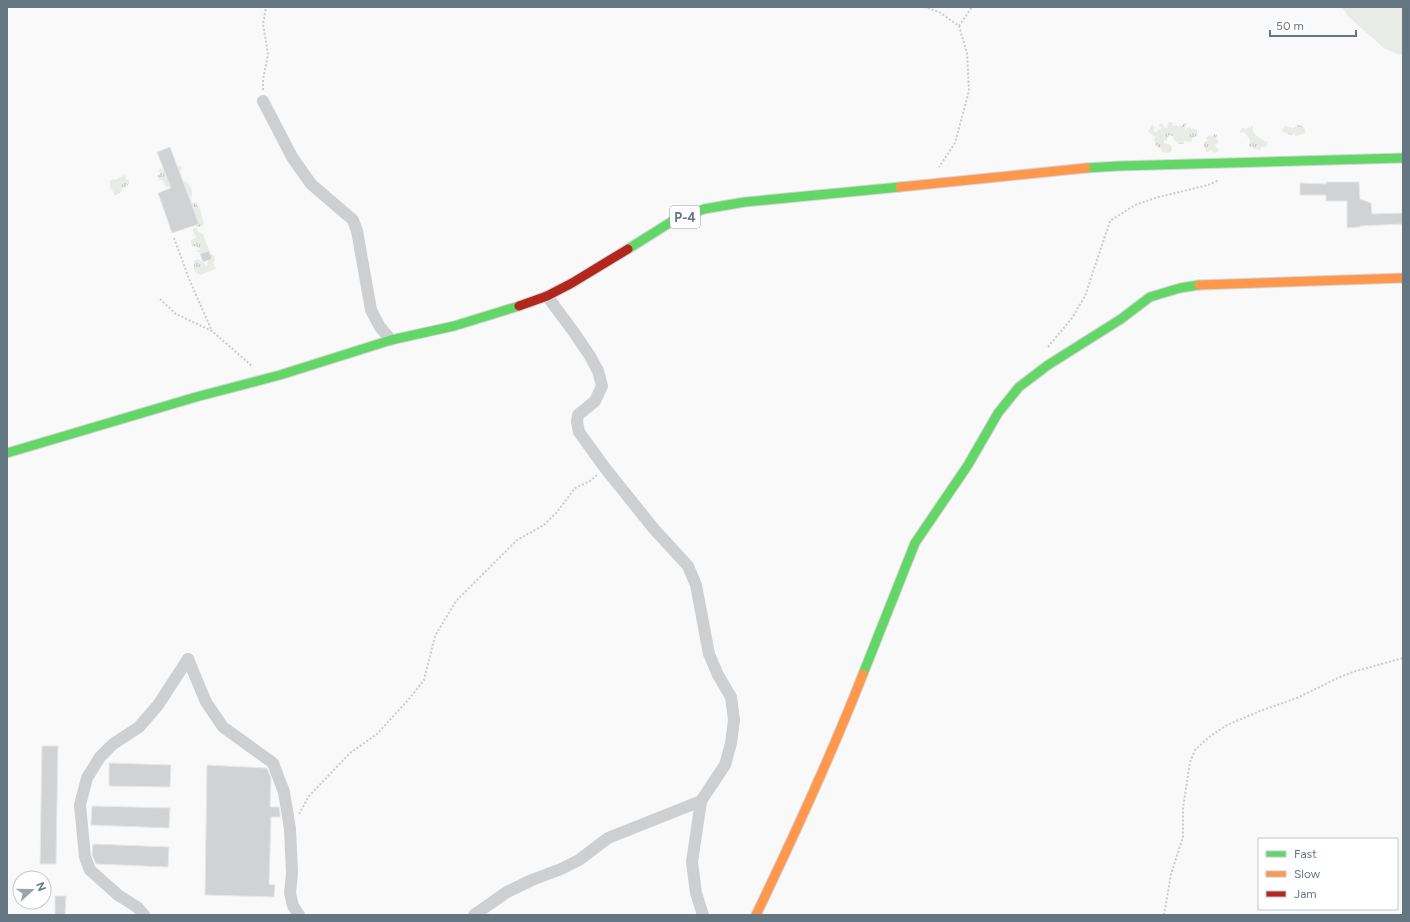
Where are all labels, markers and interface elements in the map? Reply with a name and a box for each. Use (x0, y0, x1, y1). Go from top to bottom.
scale bar (1270, 12, 1356, 38)
text: 50 m (1276, 19, 1304, 33)
road number: P-4 (670, 206, 700, 228)
legend (1258, 838, 1398, 910)
text: Fast (1294, 847, 1317, 861)
text: Slow (1294, 867, 1321, 881)
north arrow (12, 870, 52, 910)
text: N (33, 880, 48, 893)
text: Jam (1294, 887, 1317, 901)

